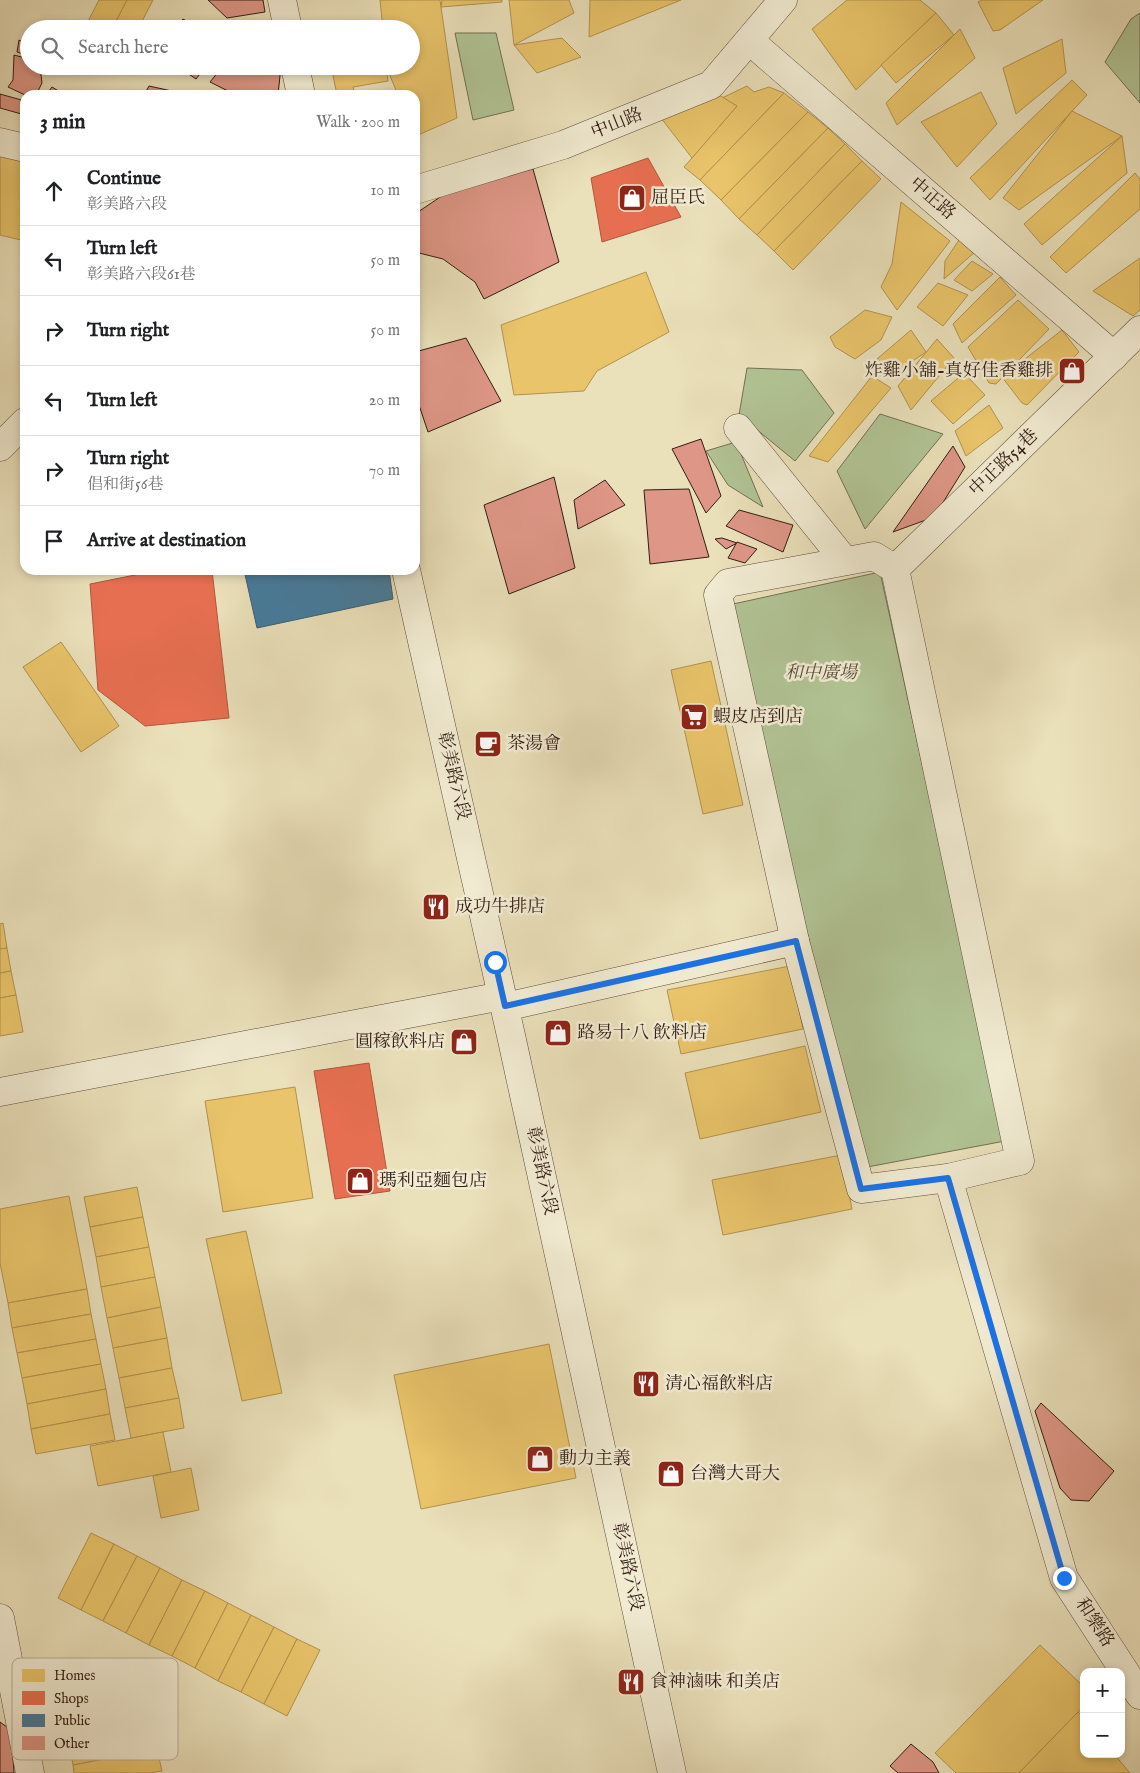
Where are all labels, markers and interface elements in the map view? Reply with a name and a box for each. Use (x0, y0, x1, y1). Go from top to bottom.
search box (20, 20, 420, 75)
icon: search (38, 34, 66, 62)
text: Search here (78, 36, 169, 60)
street label: 中山路 (588, 103, 646, 145)
text: 3 min (40, 109, 85, 136)
text: Walk · 200 m (316, 113, 400, 133)
text: Continue (87, 167, 161, 191)
street label: 中正路 (904, 173, 960, 225)
icon: ahead (40, 177, 68, 205)
text: 10 m (370, 181, 400, 201)
shop icon: 屈臣氏 (617, 183, 647, 213)
place label: 屈臣氏 (651, 187, 705, 210)
text: 彰美路六段 (87, 195, 167, 215)
text: Turn left (87, 237, 158, 261)
icon: left (40, 247, 68, 275)
text: 50 m (371, 251, 400, 271)
text: 彰美路六段61巷 (87, 265, 196, 285)
icon: right (40, 317, 68, 345)
text: Turn right (87, 319, 169, 343)
text: 50 m (371, 321, 400, 341)
shop icon: 炸雞小舖-真好佳香雞排 (1057, 356, 1087, 386)
place label: 炸雞小舖-真好佳香雞排 (865, 360, 1053, 383)
icon: left (40, 387, 68, 415)
text: Turn left (87, 389, 158, 413)
text: 20 m (369, 391, 400, 411)
street label: 中正路54巷 (965, 424, 1043, 502)
text: Turn right (87, 447, 169, 471)
icon: right (40, 457, 68, 485)
text: 70 m (369, 461, 400, 481)
text: 倡和街56巷 (87, 475, 164, 495)
icon: arrive (40, 527, 68, 555)
text: Arrive at destination (87, 529, 246, 553)
park label: 和中廣場 (785, 662, 859, 685)
supermarket icon: 蝦皮店到店 (679, 702, 709, 732)
place label: 蝦皮店到店 (713, 706, 803, 729)
cafe icon: 茶湯會 (473, 729, 503, 759)
street label: 彰美路六段 (432, 730, 474, 822)
place label: 茶湯會 (507, 733, 561, 756)
restaurant icon: 成功牛排店 (421, 892, 451, 922)
place label: 成功牛排店 (455, 896, 545, 919)
route start (484, 951, 507, 974)
shop icon: 路易十八 飲料店 (543, 1018, 573, 1048)
place label: 路易十八 飲料店 (577, 1022, 707, 1045)
shop icon: 圓稼飲料店 (449, 1027, 479, 1057)
place label: 圓稼飲料店 (355, 1031, 445, 1054)
street label: 彰美路六段 (520, 1125, 562, 1217)
shop icon: 瑪利亞麵包店 (345, 1166, 375, 1196)
place label: 瑪利亞麵包店 (379, 1170, 487, 1193)
restaurant icon: 清心福飲料店 (631, 1369, 661, 1399)
place label: 清心福飲料店 (665, 1373, 773, 1396)
shop icon: 動力主義 (525, 1444, 555, 1474)
place label: 動力主義 (559, 1448, 631, 1471)
shop icon: 台灣大哥大 (656, 1459, 686, 1489)
place label: 台灣大哥大 (690, 1463, 780, 1486)
street label: 彰美路六段 (606, 1521, 648, 1613)
route end (1053, 1567, 1076, 1590)
street label: 和樂路 (1070, 1594, 1118, 1652)
legend (12, 1658, 178, 1760)
text: Homes (54, 1667, 96, 1685)
restaurant icon: 食神滷味 和美店 (616, 1667, 646, 1697)
map controls (1080, 1668, 1125, 1758)
button: + (1080, 1668, 1125, 1713)
place label: 食神滷味 和美店 (650, 1671, 780, 1694)
text: Shops (54, 1690, 89, 1708)
text: Public (54, 1712, 90, 1730)
button: − (1080, 1713, 1125, 1758)
text: Other (54, 1735, 89, 1753)

